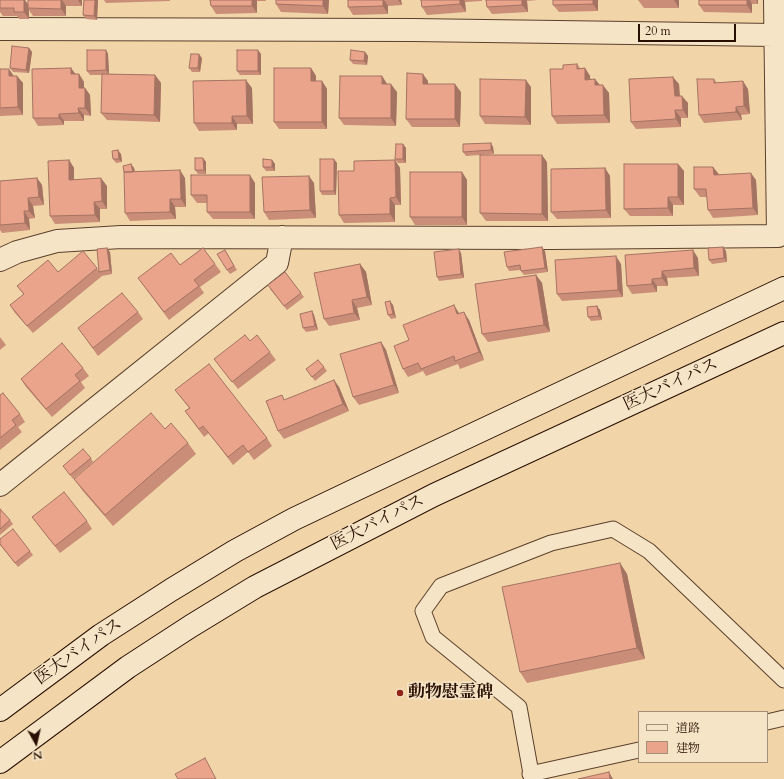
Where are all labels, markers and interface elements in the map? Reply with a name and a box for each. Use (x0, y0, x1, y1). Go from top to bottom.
scale bar (640, 16, 738, 42)
text: 20 m (645, 23, 671, 39)
street label: 医大バイパス (620, 354, 722, 416)
street label: 医大バイパス (328, 491, 428, 555)
street label: 医大バイパス (31, 614, 127, 690)
place label: 動物慰霊碑 (408, 683, 493, 703)
marker: 動物慰霊碑 (395, 688, 405, 698)
legend (638, 711, 768, 763)
text: 道路 (676, 720, 700, 736)
north arrow (16, 723, 56, 763)
text: 建物 (676, 740, 700, 756)
text: N (32, 747, 44, 763)

